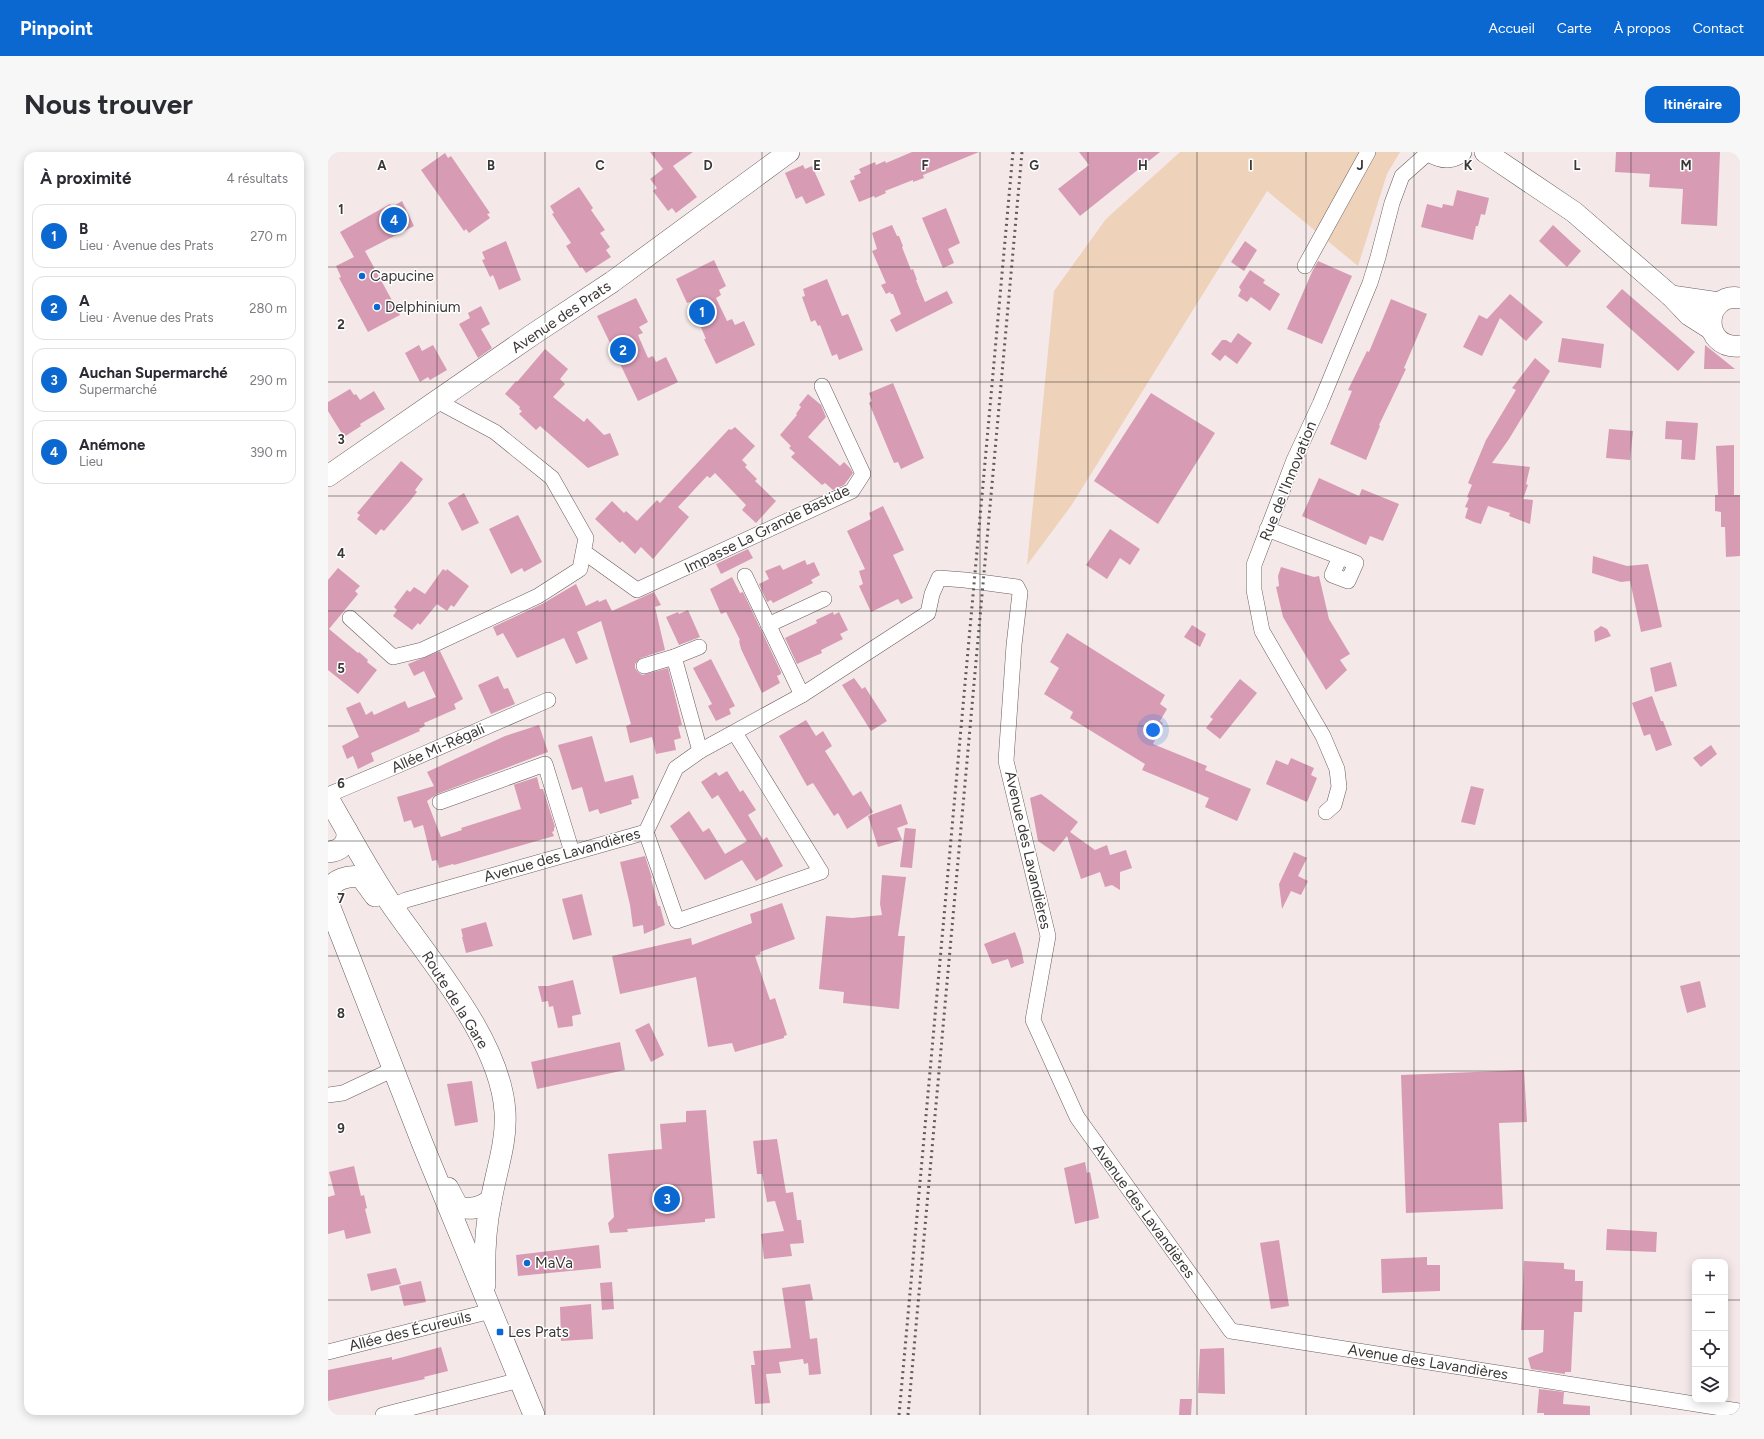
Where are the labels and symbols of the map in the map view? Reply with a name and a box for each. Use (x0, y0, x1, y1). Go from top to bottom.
text: A (377, 158, 387, 173)
text: B (487, 158, 495, 173)
text: C (595, 158, 605, 173)
text: D (703, 158, 713, 173)
text: E (813, 158, 821, 173)
text: F (921, 158, 929, 173)
text: G (1029, 158, 1039, 173)
text: H (1138, 158, 1148, 173)
text: I (1249, 158, 1253, 173)
text: J (1356, 158, 1364, 173)
text: K (1464, 158, 1473, 173)
text: L (1574, 158, 1581, 173)
text: M (1680, 158, 1692, 173)
text: 1 (338, 202, 344, 217)
pin: 4 (381, 205, 407, 235)
place label: Capucine (370, 267, 434, 285)
marker: Capucine (357, 271, 367, 281)
street label: Avenue des Prats (508, 277, 614, 357)
pin: 1 (689, 297, 715, 327)
place label: Delphinium (385, 298, 461, 316)
marker: Delphinium (372, 302, 382, 312)
text: 2 (337, 317, 345, 332)
pin: 2 (610, 335, 636, 365)
street label: Rue de l'Innovation (1256, 419, 1320, 543)
text: 3 (337, 432, 345, 447)
street label: Impasse La Grande Bastide (681, 481, 853, 577)
text: 4 (337, 546, 345, 561)
text: 5 (337, 661, 345, 676)
street label: Allée Mi-Régali (389, 719, 487, 777)
your location (1143, 720, 1163, 740)
street label: Avenue des Lavandières (1001, 769, 1055, 931)
text: 6 (337, 776, 345, 791)
street label: Avenue des Lavandières (482, 824, 642, 886)
text: 7 (337, 891, 345, 906)
street label: Route de la Gare (418, 948, 492, 1052)
text: 8 (337, 1006, 345, 1021)
text: 9 (337, 1121, 345, 1136)
street label: Avenue des Lavandières (1089, 1140, 1199, 1282)
pin: 3 (654, 1184, 680, 1214)
place label: MaVa (535, 1254, 573, 1272)
marker: MaVa (522, 1258, 532, 1268)
street label: Allée des Écureuils (347, 1307, 473, 1355)
place label: Les Prats (508, 1323, 569, 1341)
marker: Les Prats (495, 1327, 505, 1337)
street label: Avenue des Lavandières (1347, 1340, 1509, 1384)

